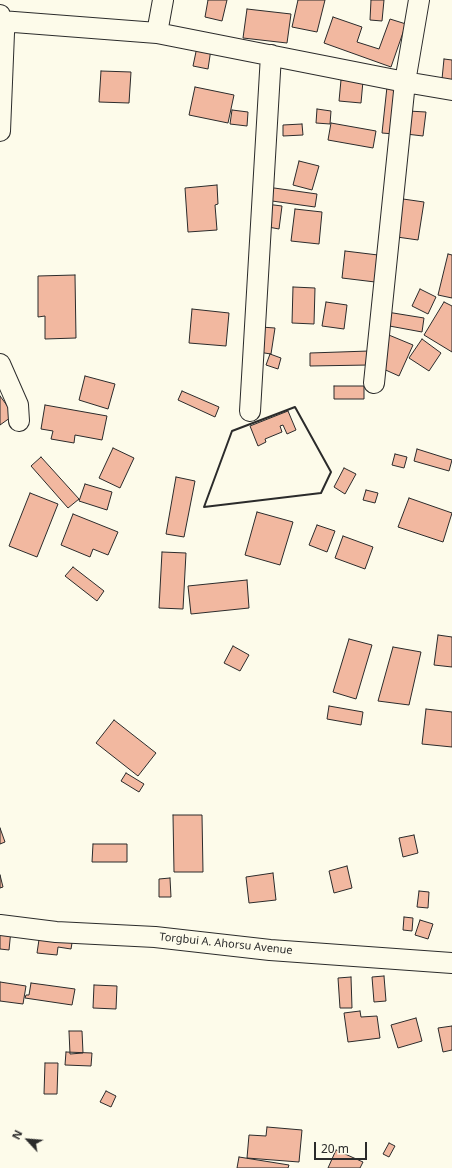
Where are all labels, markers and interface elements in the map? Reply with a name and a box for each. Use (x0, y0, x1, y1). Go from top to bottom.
street label: Torgbui A. Ahorsu Avenue (159, 930, 293, 958)
north arrow (8, 1120, 48, 1160)
text: N (8, 1127, 25, 1142)
scale bar (316, 1134, 369, 1160)
text: 20 m (321, 1140, 349, 1157)

